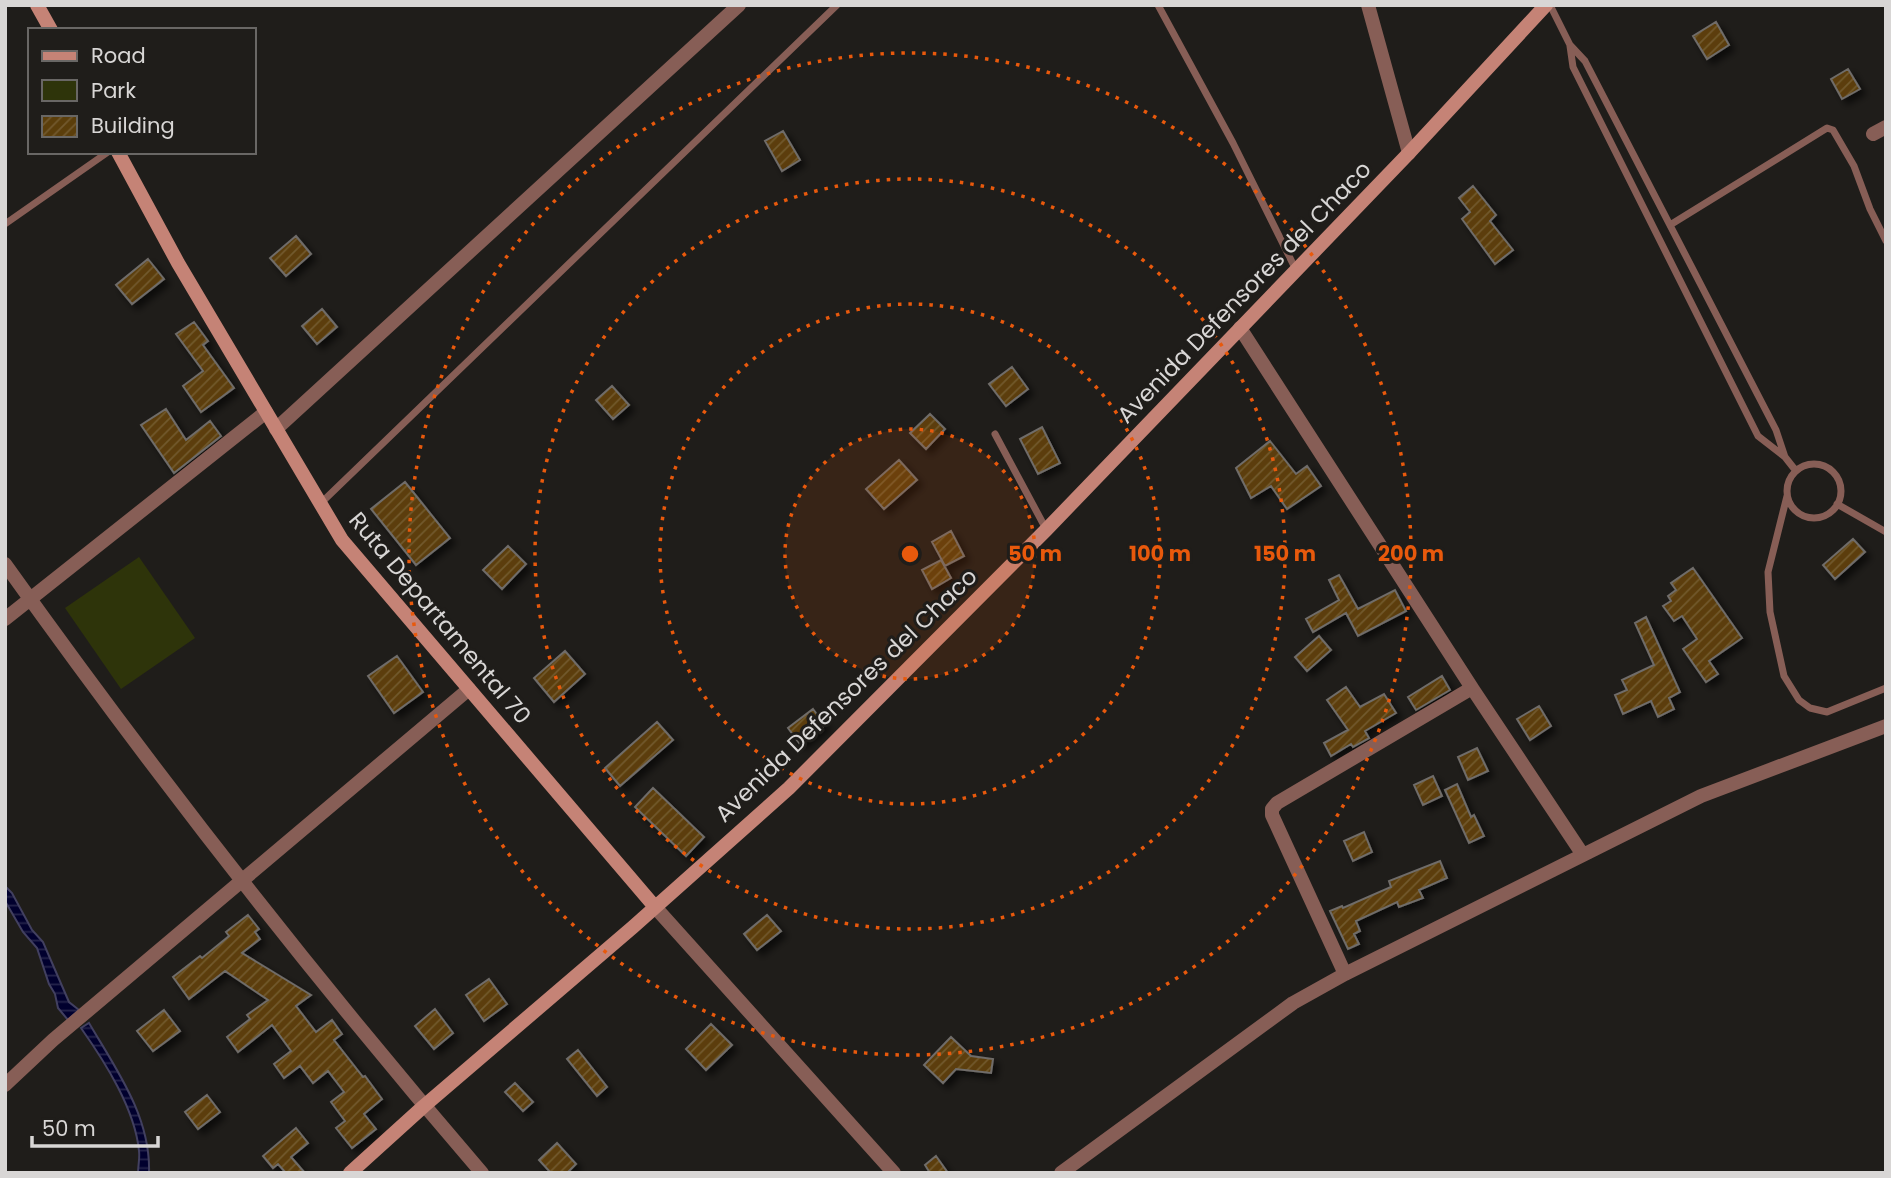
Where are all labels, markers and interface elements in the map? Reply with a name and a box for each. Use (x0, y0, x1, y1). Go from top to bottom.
legend (28, 28, 256, 154)
text: Road (91, 41, 146, 70)
text: Park (91, 76, 136, 105)
text: Building (91, 111, 175, 140)
street label: Avenida Defensores del Chaco (1110, 154, 1378, 430)
street label: Ruta Departamental 70 (342, 505, 538, 731)
text: 50 m (1008, 539, 1062, 568)
text: 100 m (1129, 539, 1191, 568)
text: 150 m (1254, 539, 1316, 568)
text: 200 m (1378, 539, 1444, 568)
centre of rings (898, 542, 922, 566)
street label: Avenida Defensores del Chaco (708, 561, 984, 829)
scale bar (32, 1104, 158, 1148)
text: 50 m (42, 1114, 96, 1143)

